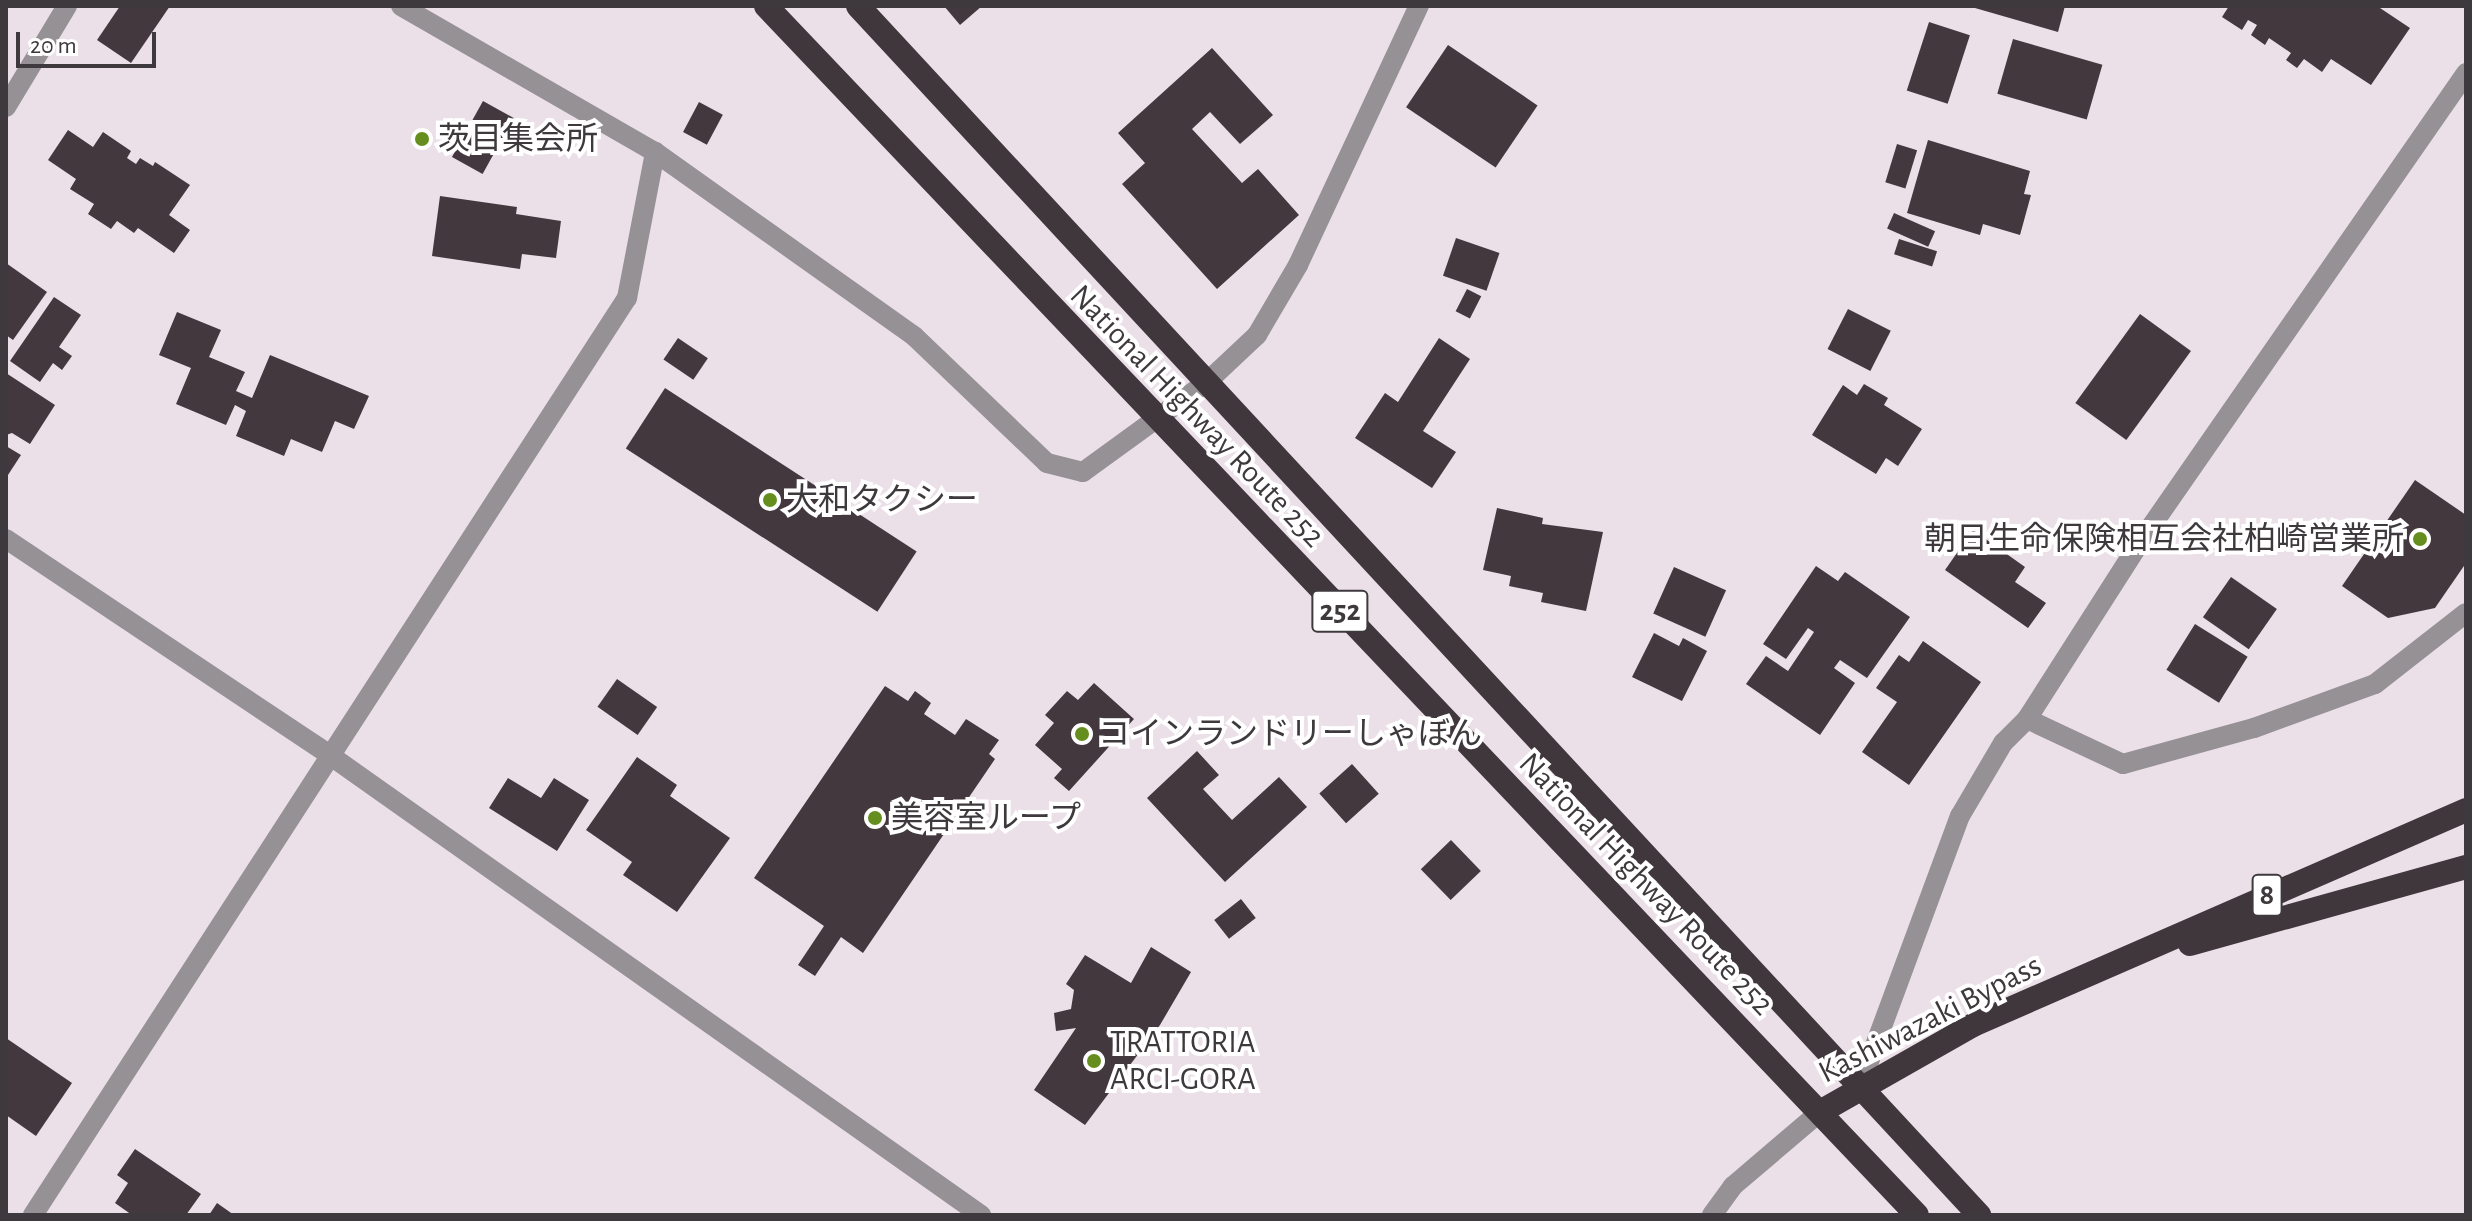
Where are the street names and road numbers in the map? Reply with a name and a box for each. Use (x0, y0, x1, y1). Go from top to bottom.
street label: National Highway Route 252 (1061, 277, 1333, 555)
road number: 252 (1310, 585, 1370, 637)
street label: National Highway Route 252 (1510, 745, 1782, 1023)
road number: 8 (2251, 869, 2283, 921)
street label: Kashiwazaki Bypass (1812, 946, 2048, 1092)

